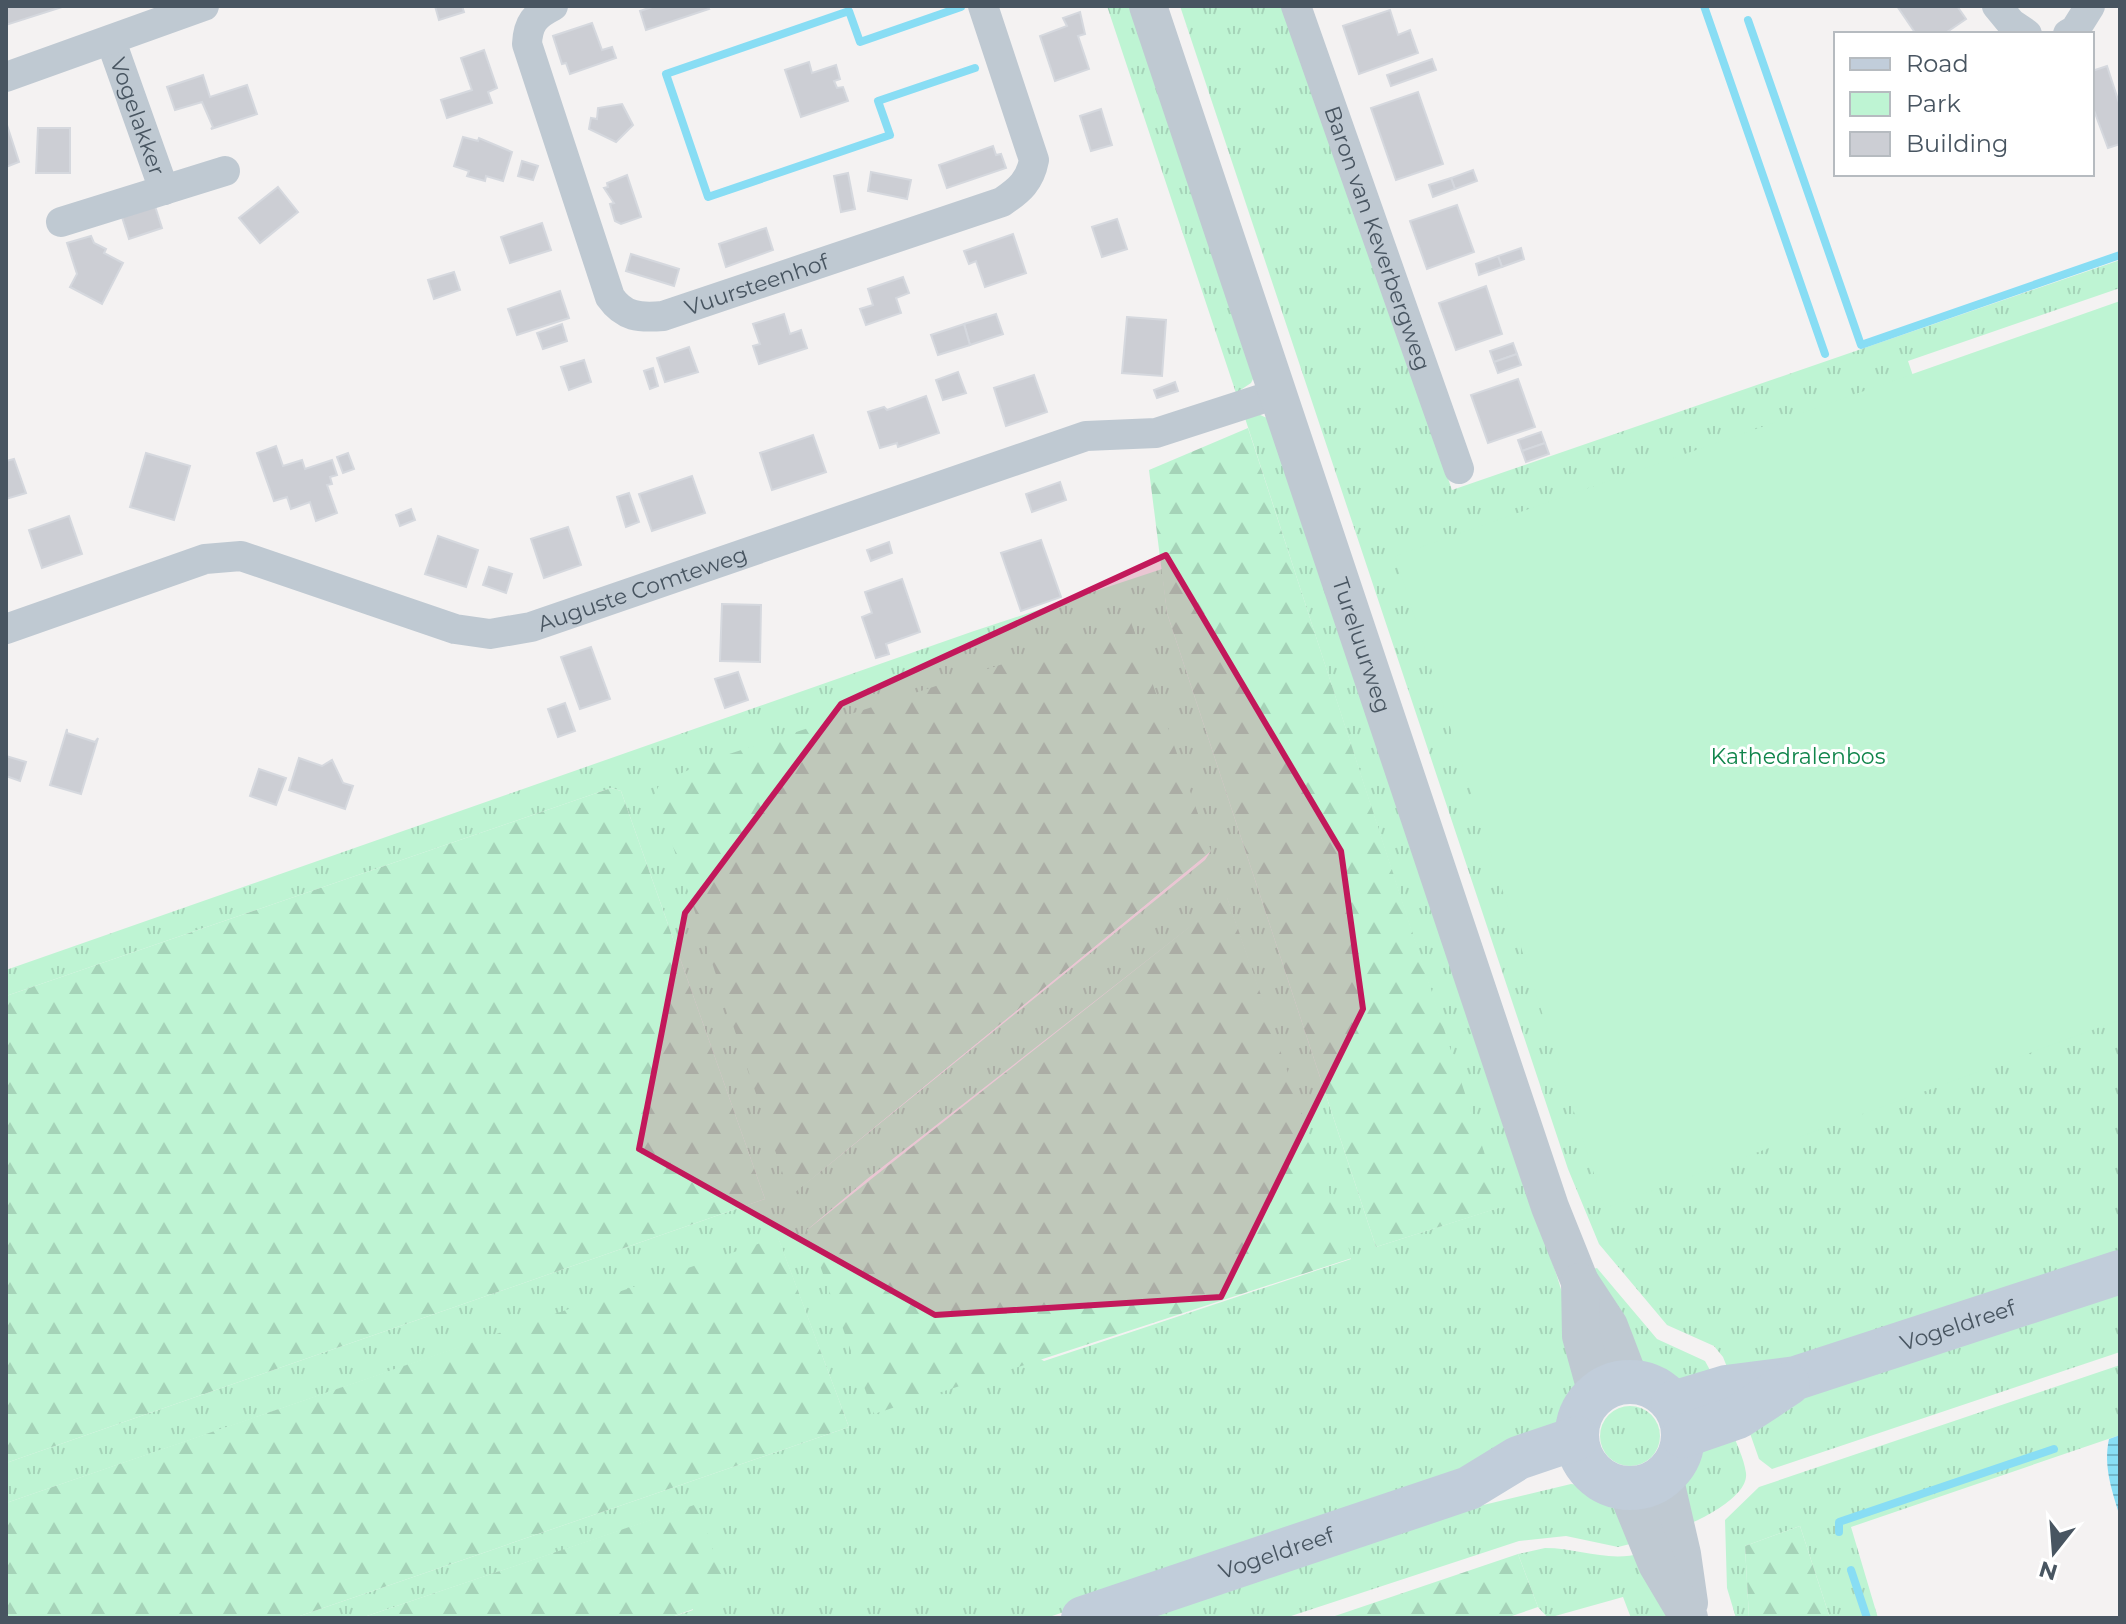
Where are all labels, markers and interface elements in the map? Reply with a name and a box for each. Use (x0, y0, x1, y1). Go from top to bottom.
legend (1834, 32, 2094, 176)
text: Road (1906, 49, 1969, 78)
street label: Vogelakker (104, 54, 171, 179)
text: Park (1906, 89, 1961, 118)
street label: Baron van Keverbergweg (1318, 102, 1436, 374)
text: Building (1906, 129, 2009, 158)
street label: Vuursteenhof (681, 248, 834, 322)
street label: Auguste Comteweg (534, 541, 751, 638)
street label: Tureluurweg (1326, 574, 1397, 716)
park label: Kathedralenbos (1711, 743, 1886, 770)
street label: Vogeldreef (1897, 1294, 2020, 1357)
north arrow (2014, 1512, 2094, 1592)
street label: Vogeldreef (1215, 1521, 1339, 1585)
text: N (2036, 1555, 2061, 1586)

